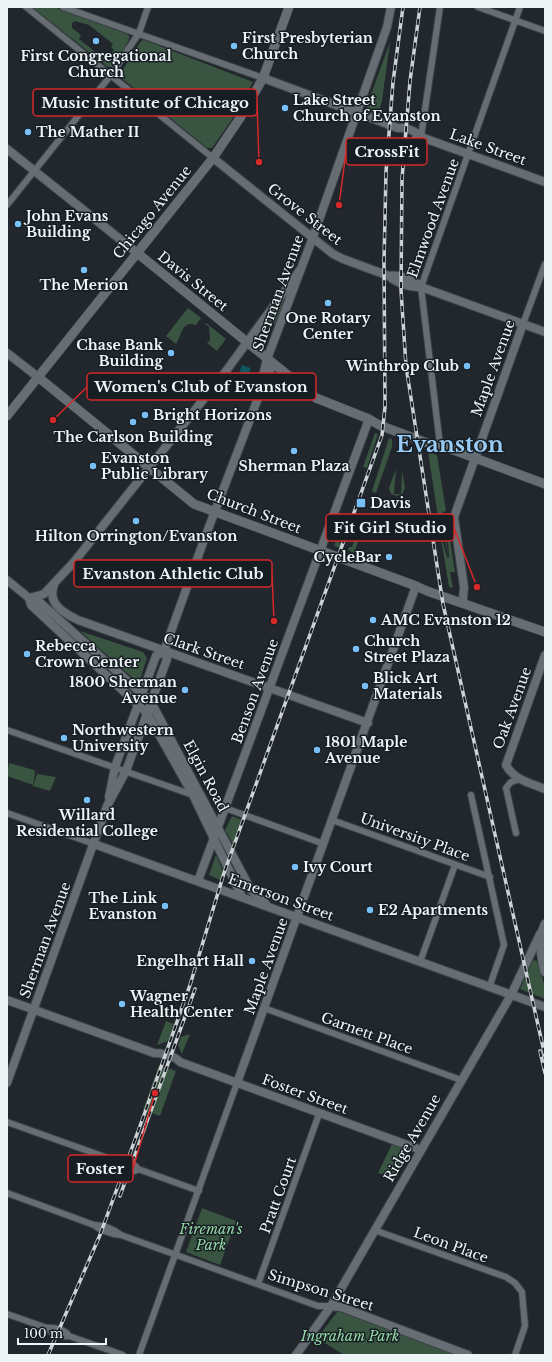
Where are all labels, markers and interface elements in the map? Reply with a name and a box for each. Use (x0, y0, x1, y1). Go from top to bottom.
place label: First Presbyterian Church (242, 29, 373, 63)
marker: First Congregational Church (91, 36, 101, 46)
marker: First Presbyterian Church (229, 41, 239, 51)
place label: First Congregational Church (20, 47, 172, 81)
callout: Music Institute of Chicago (33, 89, 257, 116)
place label: Lake Street Church of Evanston (293, 91, 441, 125)
text: Music Institute of Chicago (41, 93, 249, 112)
marker: Lake Street Church of Evanston (280, 103, 290, 113)
place label: The Mather II (36, 123, 140, 141)
street label: Lake Street (447, 125, 529, 169)
marker: The Mather II (23, 127, 33, 137)
callout: CrossFit (346, 138, 427, 165)
text: CrossFit (354, 142, 420, 161)
street label: Elmwood Avenue (403, 156, 463, 280)
street label: Chicago Avenue (109, 162, 195, 262)
street label: Grove Street (264, 179, 347, 249)
place label: John Evans Building (23, 207, 109, 241)
marker: John Evans Building (13, 219, 23, 229)
street label: Sherman Avenue (249, 232, 307, 354)
street label: Davis Street (154, 247, 232, 315)
marker: The Merion (79, 265, 89, 275)
place label: The Merion (40, 276, 128, 294)
marker: One Rotary Center (323, 298, 333, 308)
place label: One Rotary Center (285, 309, 372, 343)
street label: Maple Avenue (467, 317, 519, 419)
place label: Chase Bank Building (76, 336, 164, 370)
marker: Chase Bank Building (166, 348, 176, 358)
place label: Winthrop Club (345, 357, 459, 375)
marker: Winthrop Club (462, 361, 472, 371)
callout: Women's Club of Evanston (87, 373, 316, 400)
text: Women's Club of Evanston (93, 377, 308, 396)
place label: Bright Horizons (153, 406, 272, 424)
marker: Bright Horizons (140, 410, 150, 420)
marker: The Carlson Building (128, 417, 138, 427)
place label: The Carlson Building (53, 428, 213, 446)
district label: Evanston (396, 431, 504, 458)
marker: Sherman Plaza (289, 446, 299, 456)
place label: Evanston Public Library (101, 449, 209, 483)
place label: Sherman Plaza (239, 457, 349, 475)
marker: Evanston Public Library (88, 461, 98, 471)
street label: Church Street (204, 485, 305, 538)
place label: Davis (370, 494, 411, 512)
marker: Davis (355, 497, 367, 509)
callout: Fit Girl Studio (326, 514, 454, 541)
marker: Hilton Orrington/Evanston (131, 516, 141, 526)
text: Fit Girl Studio (334, 518, 446, 537)
place label: Hilton Orrington/Evanston (35, 527, 237, 545)
place label: CycleBar (314, 548, 381, 566)
marker: CycleBar (384, 552, 394, 562)
callout: Evanston Athletic Club (74, 560, 272, 587)
text: Evanston Athletic Club (82, 564, 264, 583)
place label: AMC Evanston 12 (380, 611, 511, 629)
marker: AMC Evanston 12 (368, 615, 378, 625)
street label: Clark Street (161, 629, 248, 674)
place label: Church Street Plaza (364, 632, 450, 666)
street label: Benson Avenue (228, 636, 282, 746)
place label: Rebecca Crown Center (35, 637, 139, 671)
marker: Church Street Plaza (351, 644, 361, 654)
marker: Rebecca Crown Center (22, 649, 32, 659)
street label: Oak Avenue (489, 664, 535, 752)
place label: Blick Art Materials (373, 669, 443, 703)
place label: 1800 Sherman Avenue (69, 673, 177, 707)
marker: Blick Art Materials (360, 681, 370, 691)
marker: 1800 Sherman Avenue (180, 685, 190, 695)
place label: Northwestern University (72, 721, 174, 755)
marker: Northwestern University (59, 733, 69, 743)
place label: 1801 Maple Avenue (324, 733, 407, 767)
street label: Elgin Road (180, 737, 233, 815)
marker: 1801 Maple Avenue (312, 745, 322, 755)
marker: Willard Residential College (82, 795, 92, 805)
place label: Willard Residential College (16, 806, 158, 840)
street label: University Place (358, 809, 472, 865)
place label: Ivy Court (303, 858, 373, 876)
marker: Ivy Court (290, 862, 300, 872)
street label: Emerson Street (226, 870, 337, 925)
street label: Sherman Avenue (16, 879, 74, 1001)
place label: The Link Evanston (88, 889, 158, 923)
marker: The Link Evanston (160, 901, 170, 911)
place label: E2 Apartments (378, 901, 489, 919)
marker: E2 Apartments (365, 905, 375, 915)
street label: Maple Avenue (240, 915, 292, 1017)
place label: Engelhart Hall (136, 952, 244, 970)
marker: Engelhart Hall (247, 956, 257, 966)
place label: Wagner Health Center (129, 987, 234, 1021)
marker: Wagner Health Center (117, 999, 127, 1009)
street label: Garnett Place (319, 1008, 415, 1058)
street label: Foster Street (260, 1070, 351, 1118)
street label: Ridge Avenue (380, 1091, 444, 1185)
street label: Pratt Court (256, 1153, 300, 1236)
callout: Foster (68, 1155, 133, 1182)
text: Foster (76, 1159, 125, 1178)
park label: Fireman's Park (178, 1220, 243, 1254)
street label: Leon Place (411, 1223, 491, 1267)
street label: Simpson Street (266, 1265, 377, 1315)
scale bar (18, 1320, 106, 1346)
text: 100 m (24, 1326, 63, 1341)
park label: Ingraham Park (300, 1327, 399, 1345)

